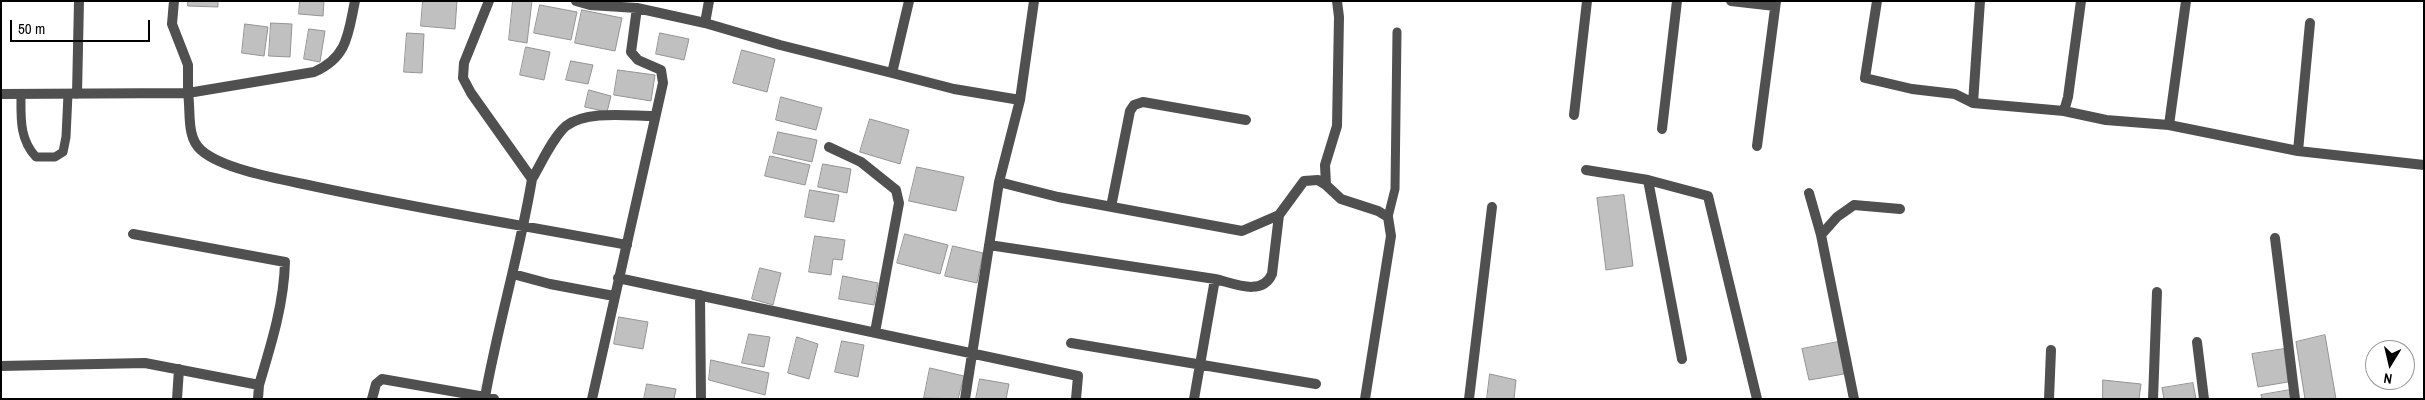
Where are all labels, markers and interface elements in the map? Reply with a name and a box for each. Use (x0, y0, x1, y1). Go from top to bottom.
scale bar (12, 10, 152, 42)
text: 50 m (18, 18, 45, 39)
north arrow (2365, 340, 2415, 390)
text: N (2382, 369, 2393, 388)

